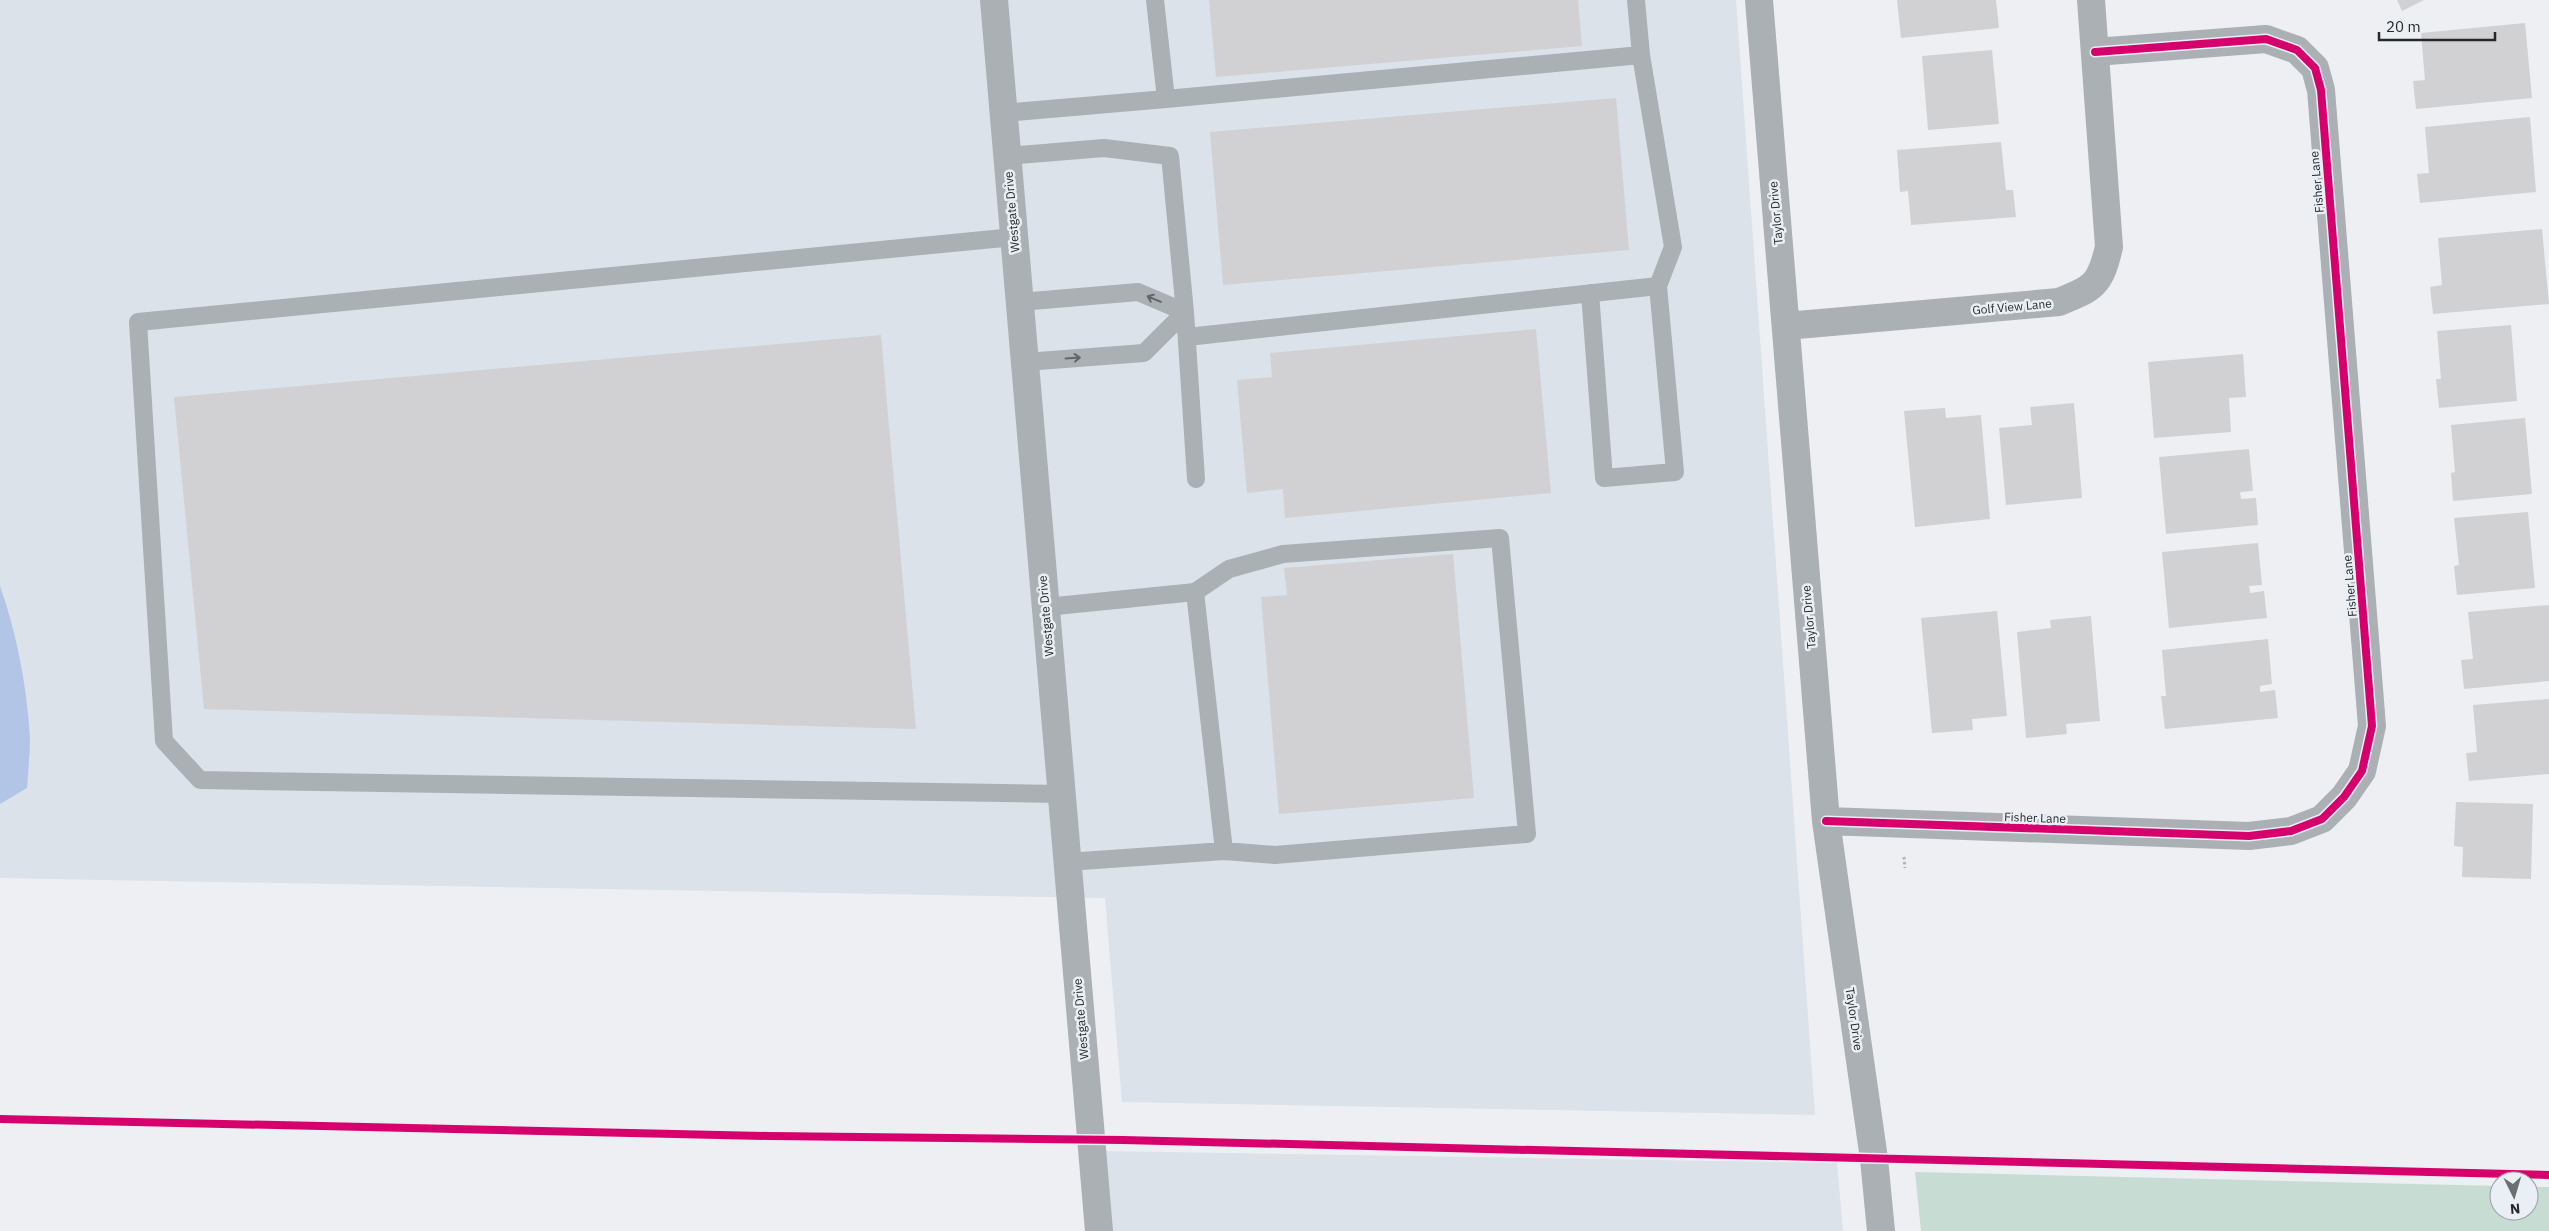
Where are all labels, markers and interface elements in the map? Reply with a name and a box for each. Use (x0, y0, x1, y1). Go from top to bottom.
scale bar (2379, 10, 2495, 42)
text: 20 m (2386, 17, 2421, 36)
street label: Fisher Lane (2306, 150, 2327, 214)
street label: Westgate Drive (1000, 171, 1023, 253)
street label: Taylor Drive (1765, 180, 1786, 245)
one-way arrow (1147, 293, 1162, 303)
street label: Golf View Lane (1972, 296, 2053, 317)
one-way arrow (1065, 354, 1081, 363)
street label: Fisher Lane (2339, 554, 2360, 618)
street label: Westgate Drive (1034, 575, 1057, 657)
street label: Taylor Drive (1798, 584, 1819, 649)
street label: Fisher Lane (2004, 809, 2067, 826)
street label: Westgate Drive (1069, 978, 1092, 1060)
street label: Taylor Drive (1843, 986, 1866, 1052)
north arrow (2489, 1171, 2539, 1221)
text: N (2509, 1200, 2521, 1218)

